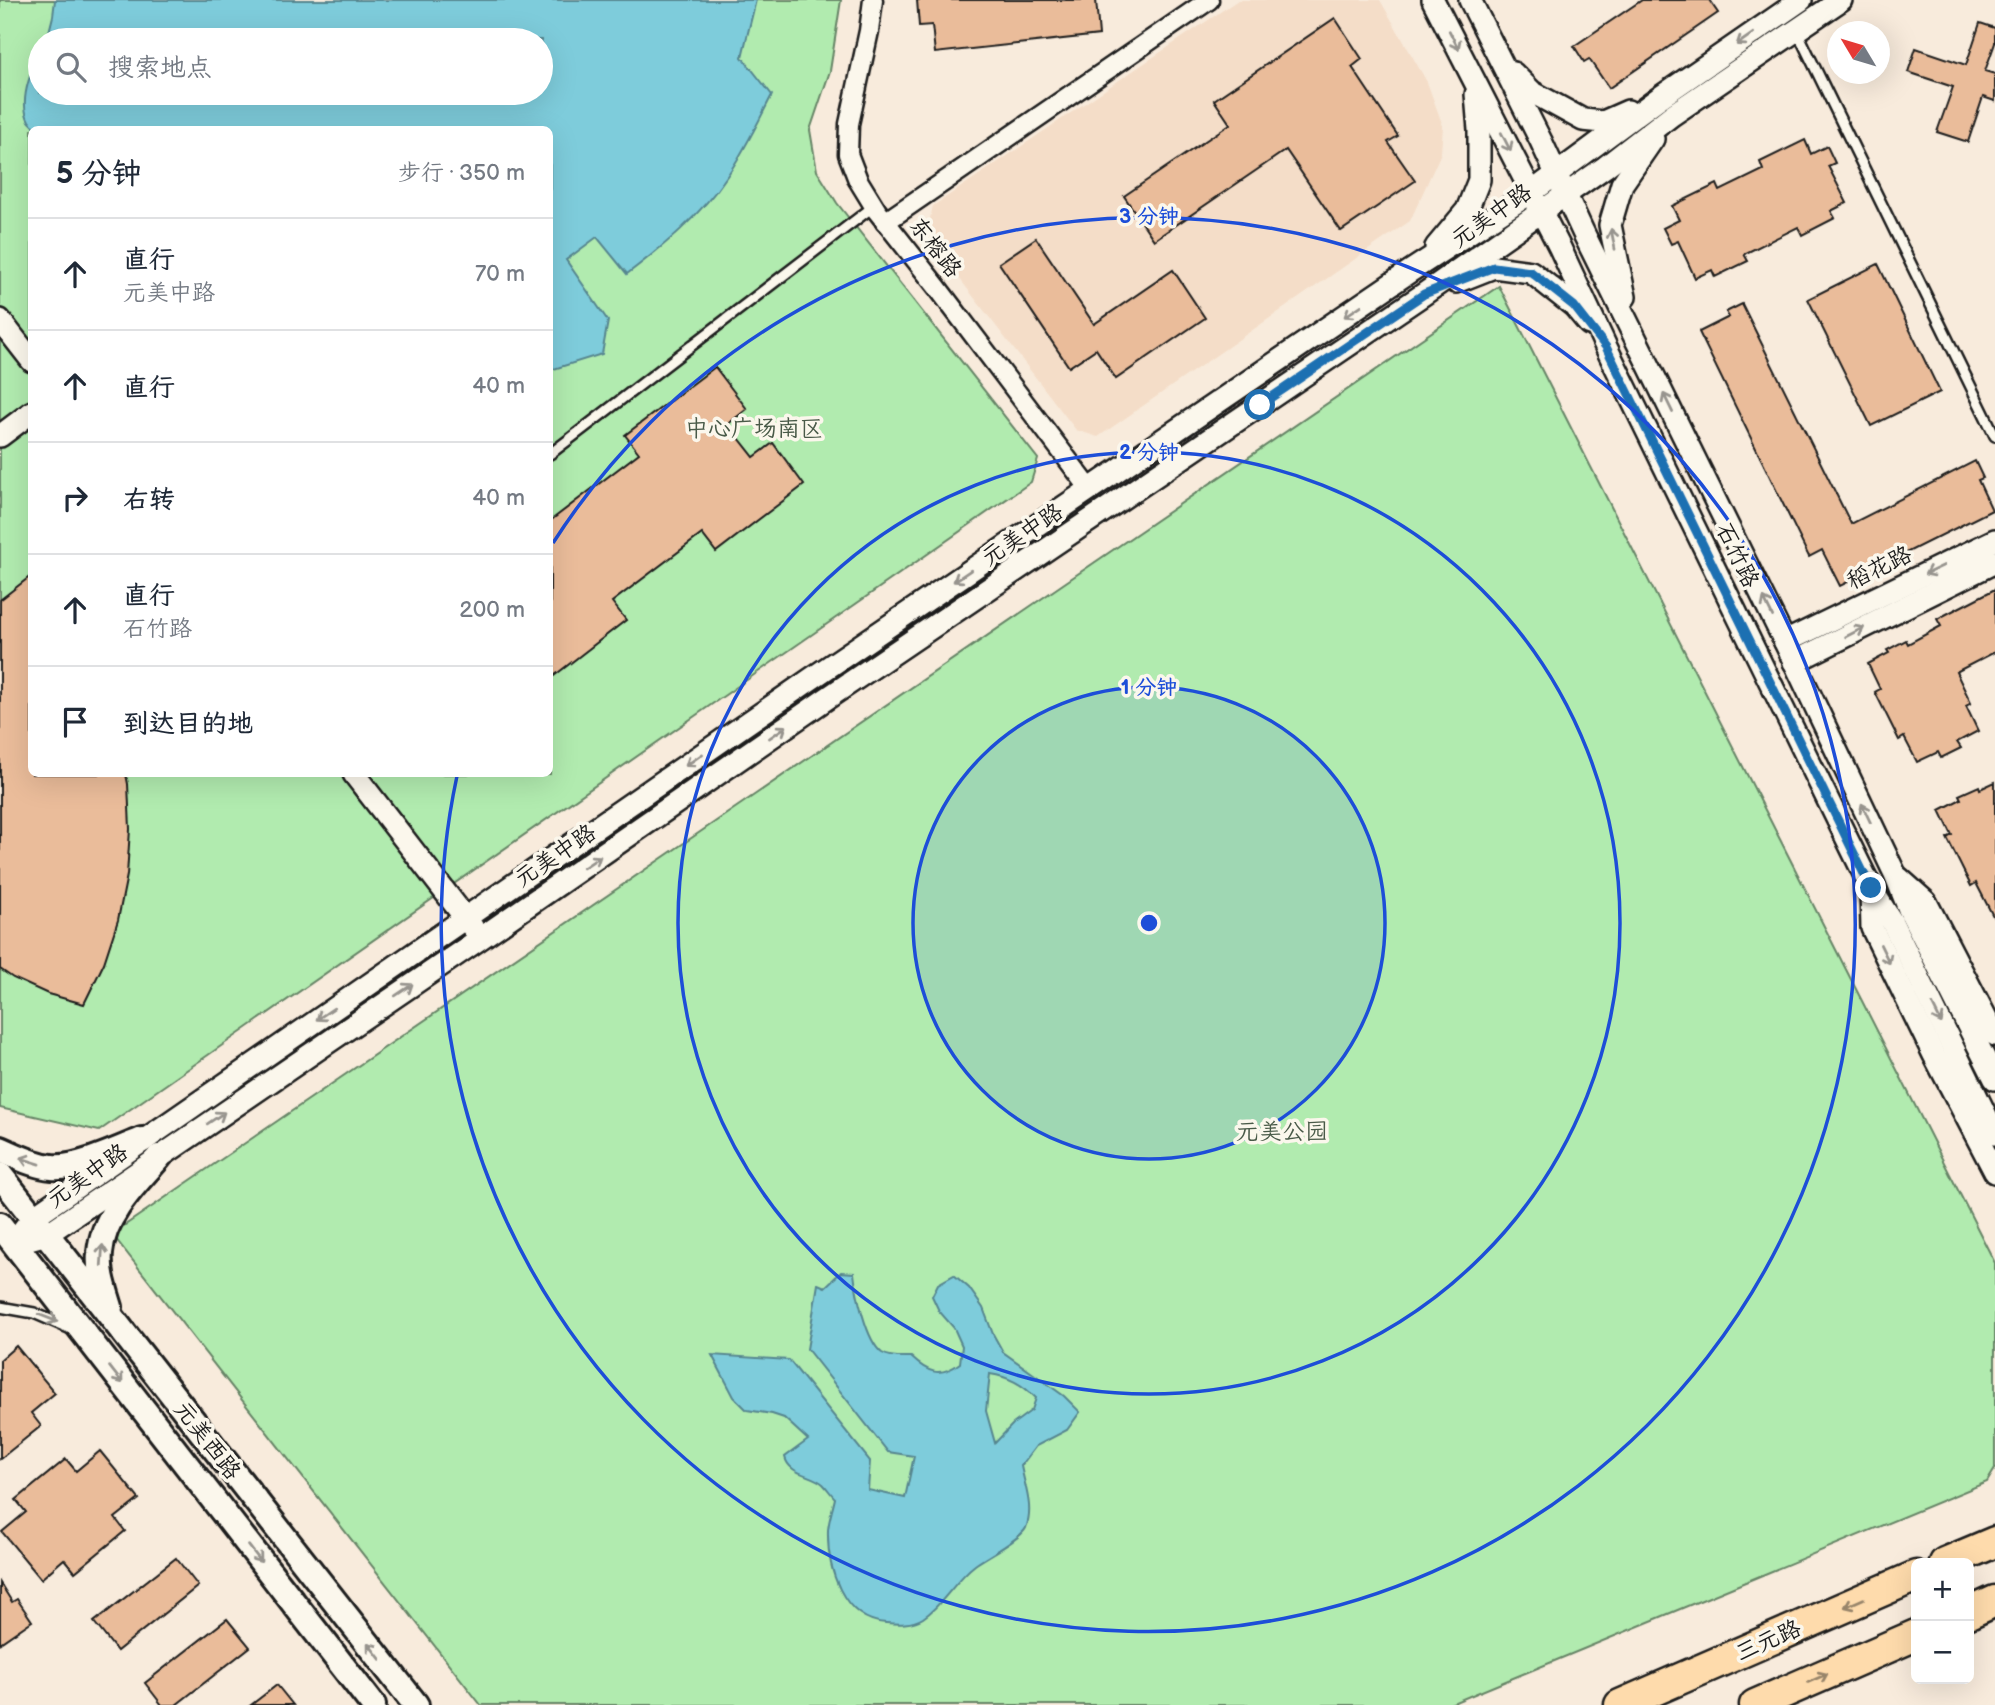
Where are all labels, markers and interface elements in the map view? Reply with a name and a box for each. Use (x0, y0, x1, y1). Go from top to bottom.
north arrow (1827, 21, 1890, 84)
search box (28, 28, 553, 105)
one-way arrow (1447, 30, 1461, 50)
one-way arrow (1736, 32, 1755, 46)
icon: search (52, 48, 90, 86)
text: 搜索地点 (108, 53, 212, 84)
one-way arrow (1499, 131, 1513, 152)
text: 5 分钟 (56, 156, 141, 192)
text: 步行 · 350 m (398, 159, 525, 187)
street label: 元美中路 (1446, 178, 1537, 254)
text: 3 分钟 (1119, 204, 1179, 229)
street label: 东榕路 (903, 212, 967, 283)
one-way arrow (1605, 228, 1619, 251)
text: 直行 (123, 245, 175, 276)
icon: ahead (56, 255, 94, 293)
text: 70 m (475, 260, 525, 288)
text: 元美中路 (123, 279, 215, 307)
one-way arrow (1344, 304, 1363, 318)
icon: ahead (56, 367, 94, 405)
text: 40 m (472, 372, 525, 400)
text: 直行 (123, 373, 175, 404)
route start (1244, 389, 1275, 420)
one-way arrow (1661, 393, 1675, 414)
park label: 中心广场南区 (685, 415, 823, 443)
text: 2 分钟 (1119, 440, 1179, 465)
icon: right (56, 479, 94, 517)
text: 40 m (472, 484, 525, 512)
text: 右转 (123, 485, 175, 516)
street label: 元美中路 (977, 497, 1069, 572)
street label: 石竹路 (1709, 518, 1765, 593)
street label: 稻花路 (1842, 540, 1917, 596)
one-way arrow (1924, 563, 1945, 577)
one-way arrow (953, 569, 972, 583)
text: 直行 (123, 581, 175, 612)
icon: ahead (56, 591, 94, 629)
text: 200 m (459, 596, 525, 624)
one-way arrow (1761, 597, 1774, 618)
text: 石竹路 (123, 615, 192, 643)
one-way arrow (1844, 624, 1865, 638)
text: 1 分钟 (1121, 675, 1177, 700)
icon: arrive (56, 703, 94, 741)
text: 到达目的地 (123, 709, 253, 740)
one-way arrow (768, 725, 787, 739)
one-way arrow (685, 753, 704, 768)
one-way arrow (1858, 802, 1871, 823)
street label: 元美中路 (510, 818, 602, 893)
one-way arrow (581, 855, 601, 869)
route end (1855, 872, 1886, 903)
centre of rings (1137, 911, 1161, 935)
one-way arrow (1878, 943, 1892, 964)
one-way arrow (393, 983, 413, 997)
one-way arrow (1930, 1003, 1944, 1024)
one-way arrow (316, 1007, 335, 1021)
one-way arrow (205, 1111, 225, 1125)
park label: 元美公园 (1236, 1118, 1328, 1146)
street label: 元美中路 (42, 1138, 133, 1214)
one-way arrow (20, 1153, 42, 1166)
one-way arrow (96, 1244, 109, 1267)
one-way arrow (36, 1313, 58, 1326)
one-way arrow (108, 1365, 123, 1383)
street label: 元美西路 (168, 1396, 247, 1485)
one-way arrow (248, 1545, 263, 1563)
map controls (1911, 1558, 1974, 1684)
button: + (1911, 1558, 1974, 1621)
one-way arrow (1843, 1597, 1865, 1610)
street label: 三元路 (1731, 1614, 1806, 1668)
button: − (1911, 1621, 1974, 1684)
one-way arrow (366, 1643, 382, 1661)
one-way arrow (1806, 1671, 1828, 1684)

